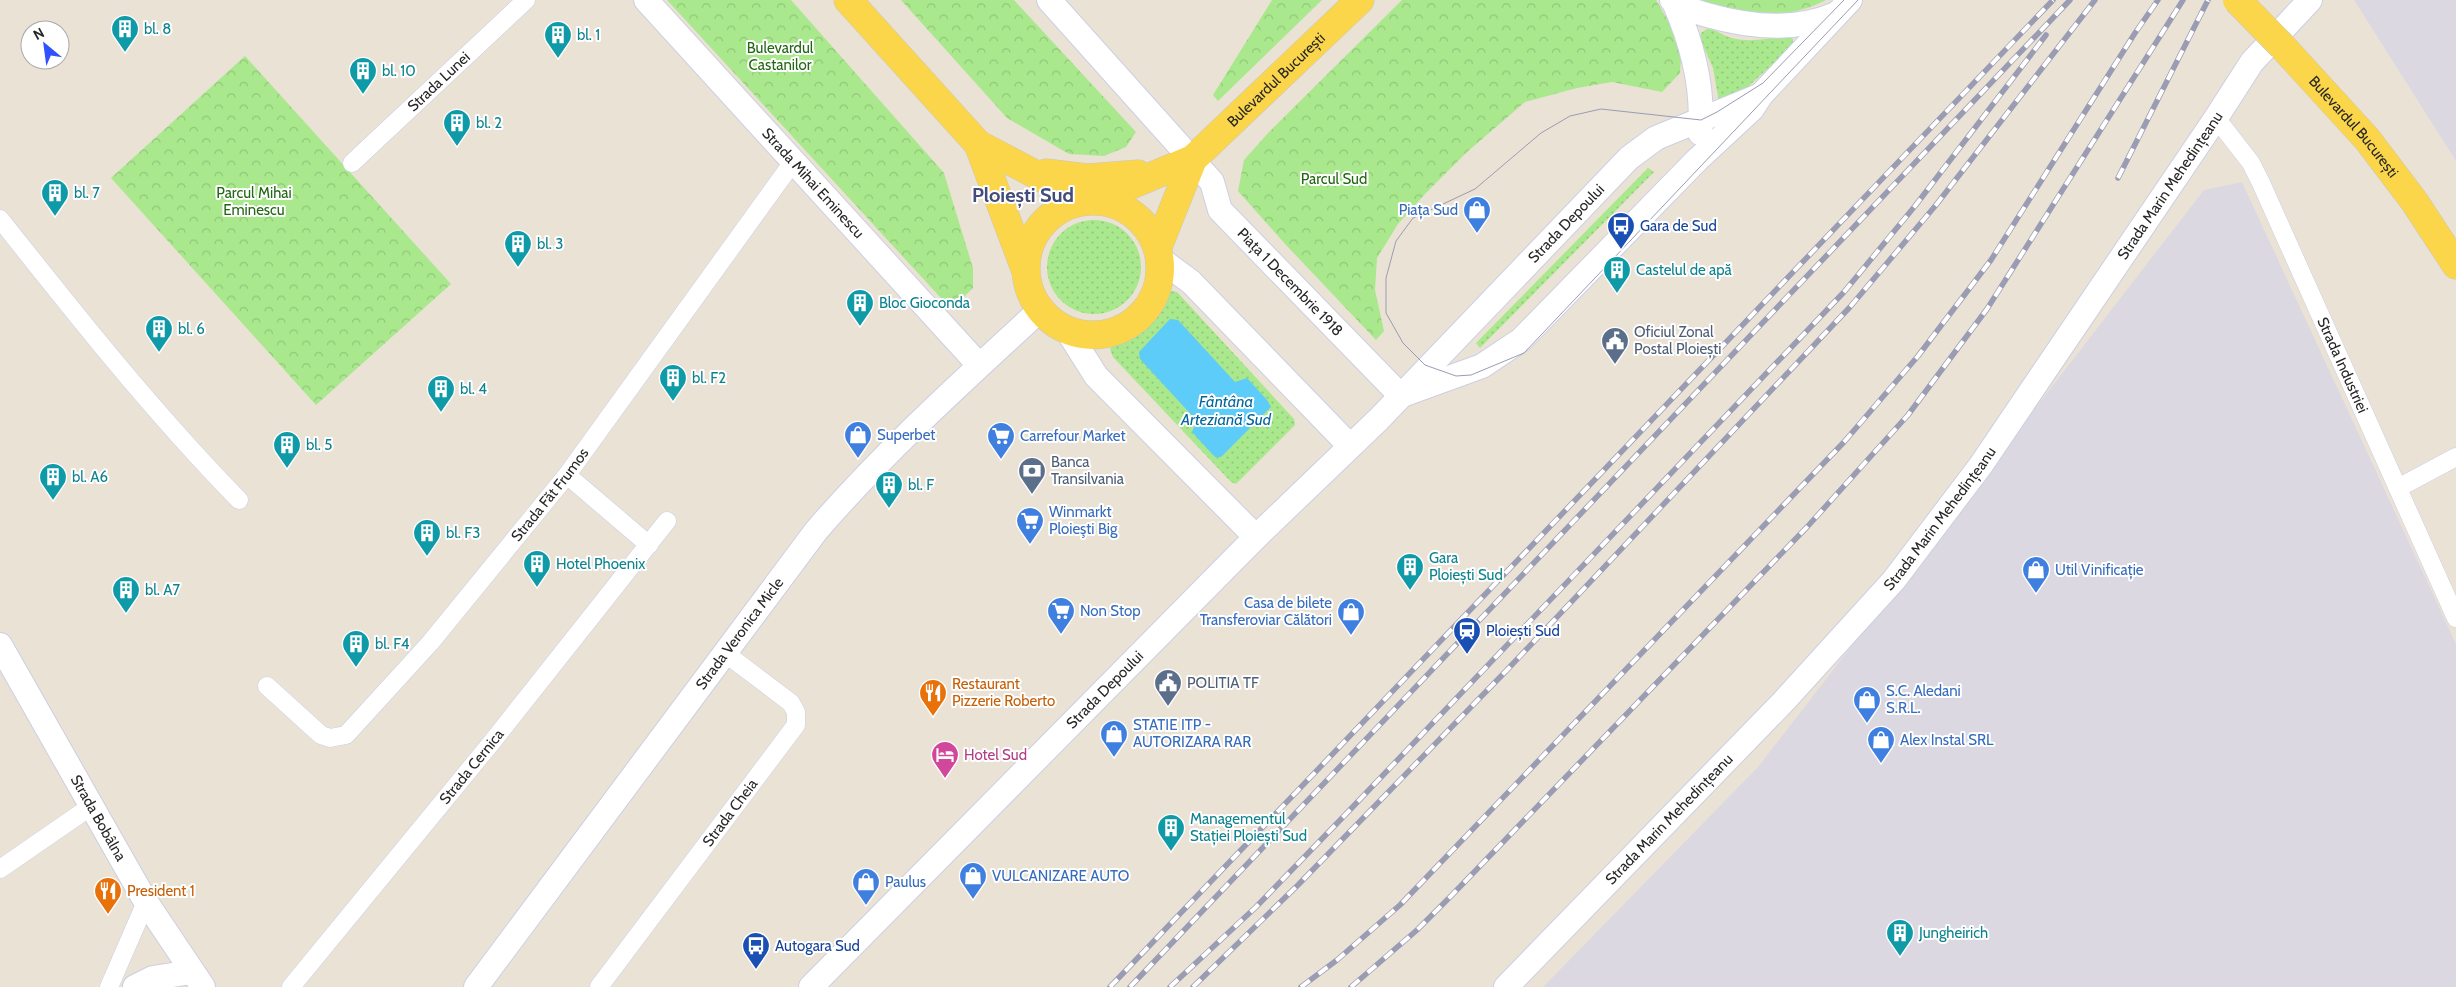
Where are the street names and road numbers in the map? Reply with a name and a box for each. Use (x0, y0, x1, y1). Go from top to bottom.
street label: Bulevardul București (1223, 29, 1329, 131)
street label: Strada Lunei (404, 48, 474, 115)
street label: Bulevardul București (2305, 72, 2402, 181)
street label: Strada Marin Mehedințeanu (2114, 108, 2227, 263)
street label: Strada Mihai Eminescu (758, 124, 868, 242)
street label: Strada Depoului (1524, 180, 1608, 267)
street label: Piața 1 Decembrie 1918 (1234, 224, 1347, 340)
street label: Strada Industriei (2313, 315, 2372, 416)
street label: Strada Marin Mehedințeanu (1880, 443, 2000, 594)
street label: Strada Făt Frumos (507, 445, 593, 545)
street label: Strada Veronica Micle (692, 574, 787, 693)
street label: Strada Depoului (1063, 647, 1147, 732)
street label: Strada Cernica (436, 725, 508, 808)
street label: Strada Marin Mehedințeanu (1602, 750, 1737, 888)
street label: Strada Bobâlna (67, 772, 130, 865)
street label: Strada Cheia (699, 775, 762, 850)

